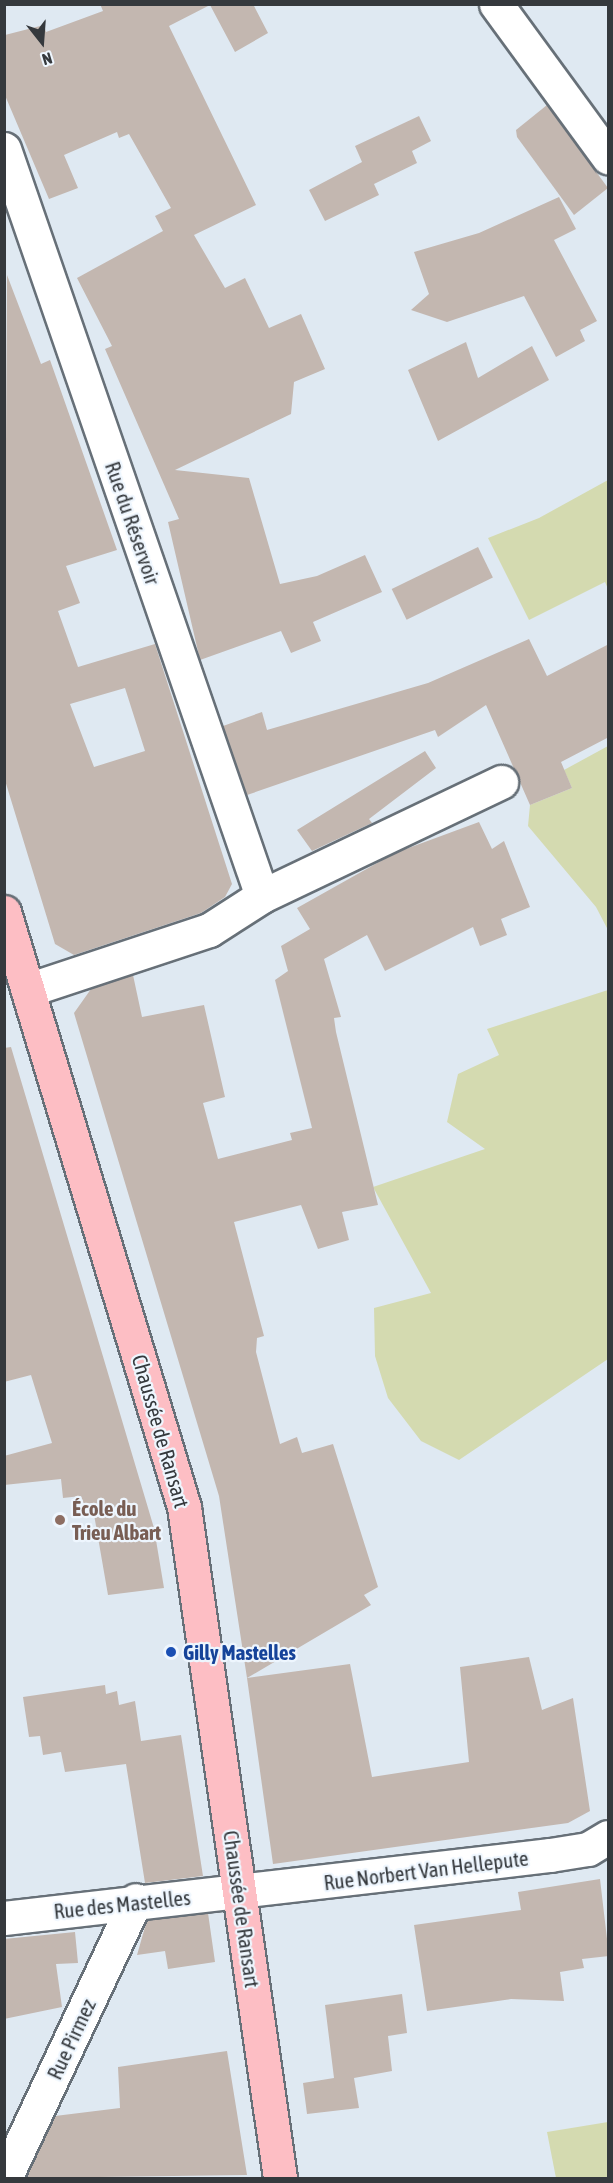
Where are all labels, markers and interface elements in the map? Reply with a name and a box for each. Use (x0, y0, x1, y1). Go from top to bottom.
north arrow (12, 12, 72, 72)
text: N (40, 49, 54, 69)
street label: Rue du Réservoir (100, 458, 166, 588)
street label: Chaussée de Ransart (127, 1351, 195, 1511)
place label: École du Trieu Albart (72, 1495, 161, 1545)
marker: École du Trieu Albart (53, 1513, 67, 1527)
place label: Gilly Mastelles (183, 1639, 296, 1665)
marker: Gilly Mastelles (164, 1645, 178, 1659)
street label: Chaussée de Ransart (219, 1829, 265, 1989)
street label: Rue Norbert Van Hellepute (322, 1845, 530, 1895)
street label: Rue des Mastelles (52, 1884, 192, 1924)
street label: Rue Pirmez (41, 1995, 101, 2083)

